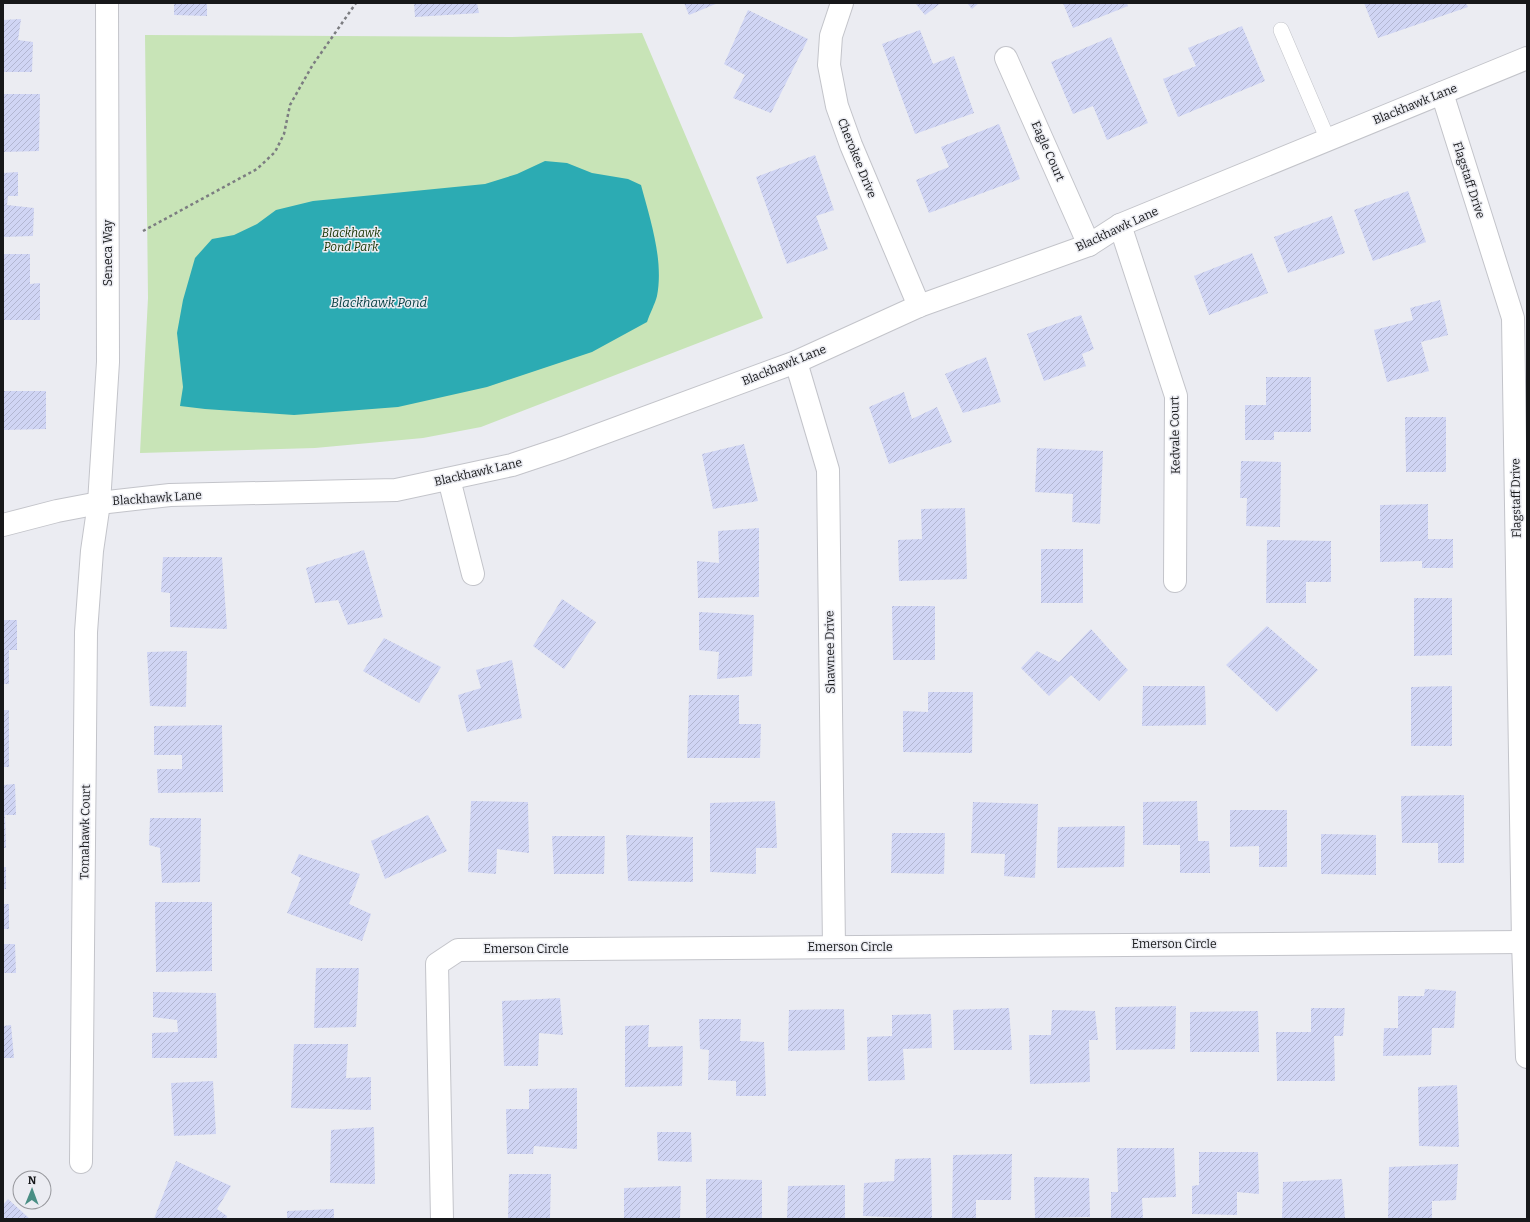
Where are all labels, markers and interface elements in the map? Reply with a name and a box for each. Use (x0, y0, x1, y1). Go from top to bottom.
street label: Blackhawk Lane (1371, 81, 1459, 127)
street label: Cherokee Drive (835, 116, 879, 200)
street label: Eagle Court (1029, 119, 1068, 184)
street label: Flagstaff Drive (1450, 140, 1488, 220)
street label: Blackhawk Lane (1073, 204, 1161, 254)
street label: Seneca Way (101, 219, 115, 286)
park label: Blackhawk Pond Park (321, 226, 381, 254)
water label: Blackhawk Pond (331, 295, 428, 310)
street label: Blackhawk Lane (740, 342, 828, 388)
street label: Kedvale Court (1167, 395, 1183, 474)
street label: Blackhawk Lane (433, 455, 523, 489)
street label: Flagstaff Drive (1508, 458, 1524, 538)
street label: Blackhawk Lane (112, 488, 202, 508)
street label: Shawnee Drive (822, 610, 838, 694)
street label: Tomahawk Court (77, 784, 93, 880)
street label: Emerson Circle (1131, 937, 1217, 951)
street label: Emerson Circle (807, 940, 893, 954)
street label: Emerson Circle (483, 942, 569, 956)
north arrow (12, 1170, 52, 1210)
text: N (28, 1174, 37, 1187)

